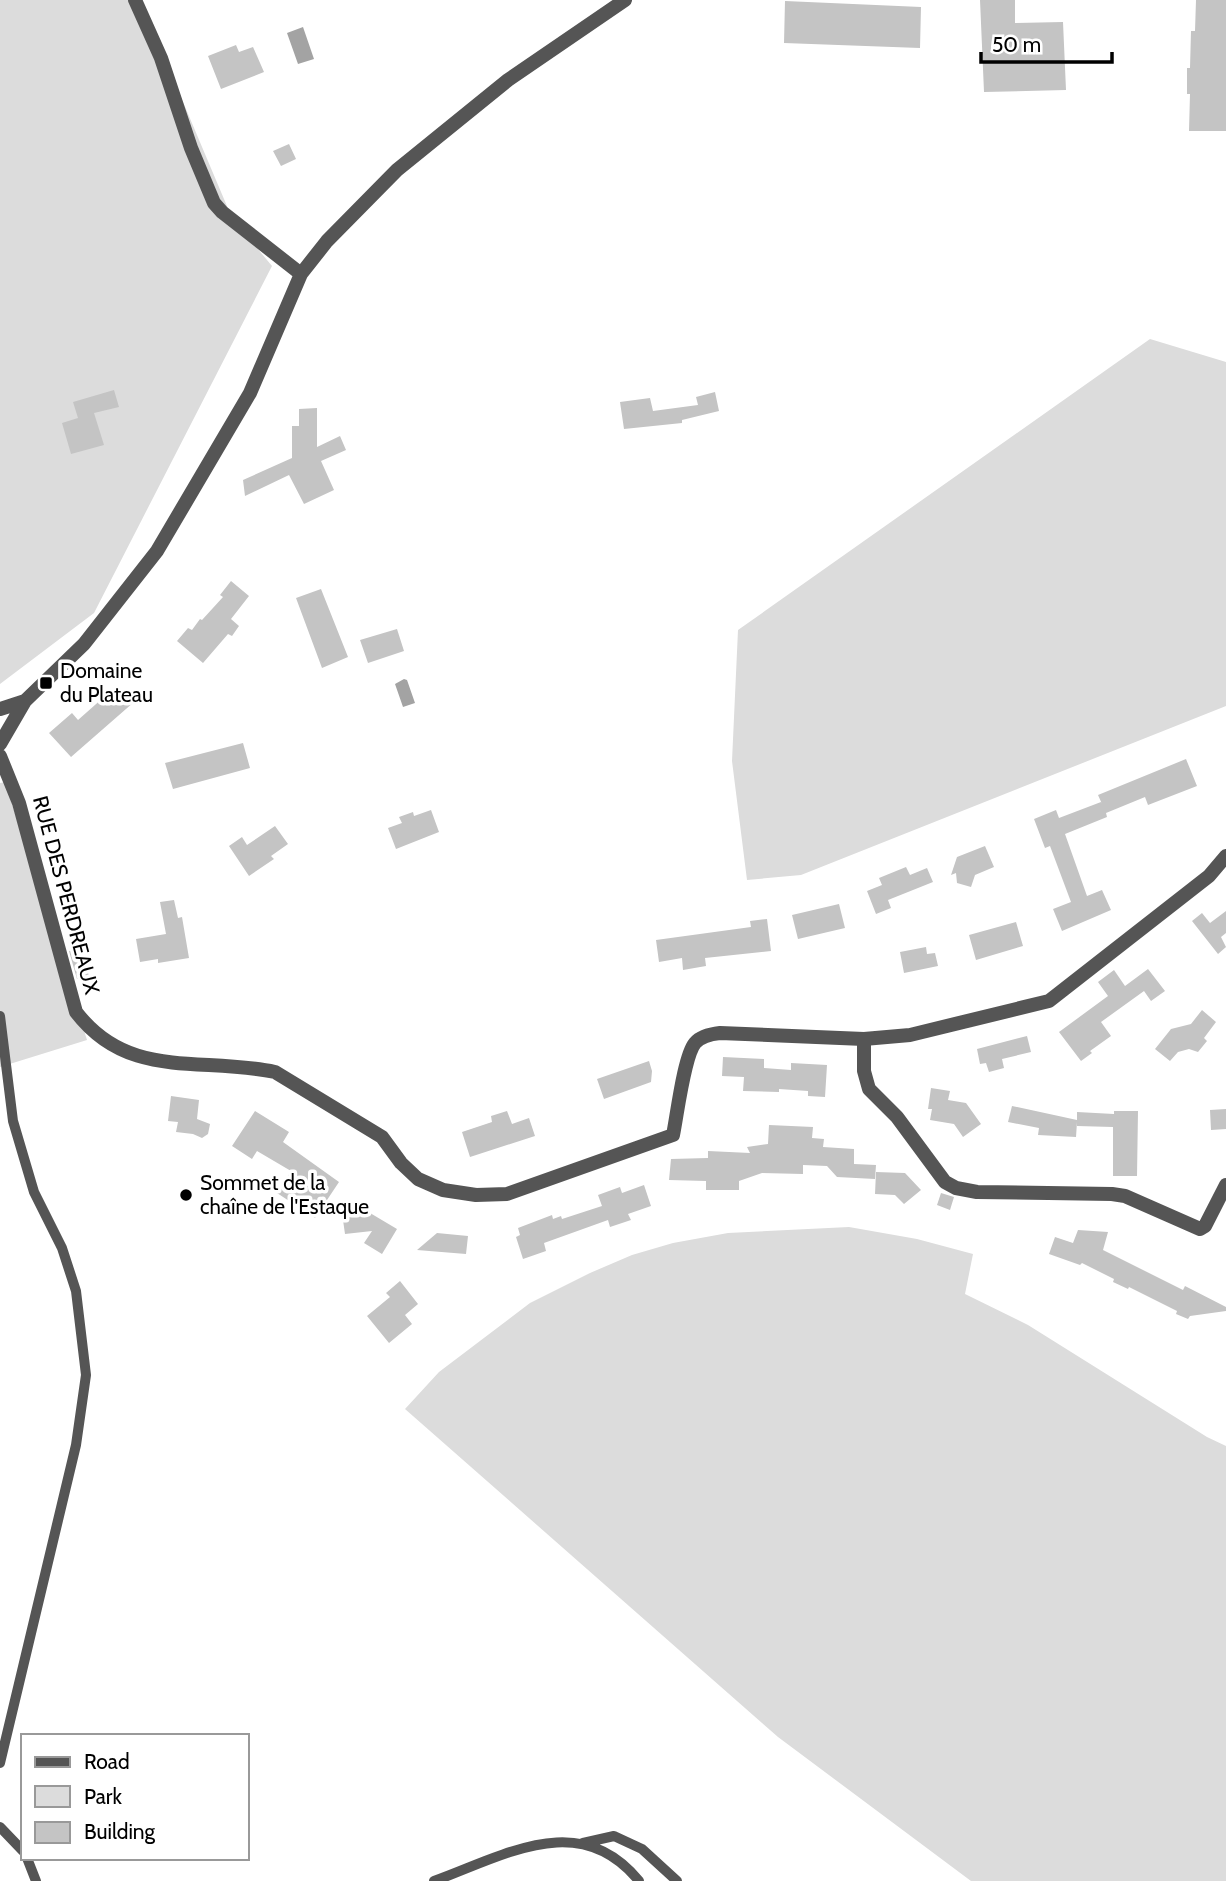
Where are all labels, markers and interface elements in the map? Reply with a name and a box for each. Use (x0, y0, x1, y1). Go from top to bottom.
scale bar (981, 21, 1112, 65)
text: 50 m (992, 32, 1041, 57)
place label: Domaine du Plateau (60, 658, 153, 707)
marker: Domaine du Plateau (38, 675, 54, 691)
street label: RUE DES PERDREAUX (28, 793, 105, 997)
place label: Sommet de la chaîne de l'Estaque (200, 1170, 369, 1219)
marker: Sommet de la chaîne de l'Estaque (178, 1187, 194, 1203)
legend (21, 1734, 248, 1860)
text: Road (84, 1749, 130, 1774)
text: Park (84, 1784, 122, 1809)
text: Building (84, 1819, 156, 1844)

